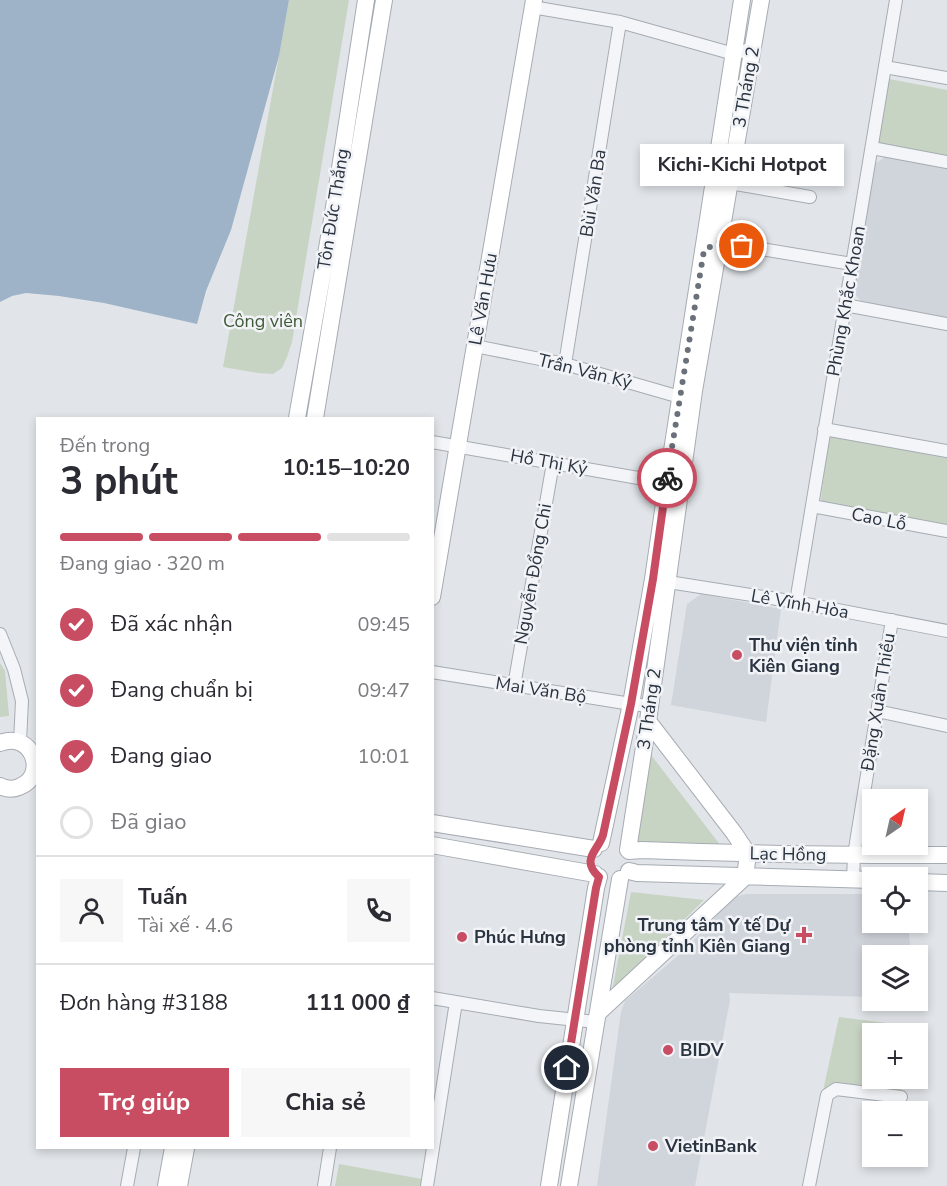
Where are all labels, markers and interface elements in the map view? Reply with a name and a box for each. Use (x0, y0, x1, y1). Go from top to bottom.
street label: 3 Tháng 2 (727, 44, 765, 130)
callout: Kichi-Kichi Hotpot (640, 144, 844, 186)
street label: Tôn Đức Thắng (312, 147, 354, 271)
street label: Bùi Văn Ba (574, 147, 612, 239)
text: Kichi-Kichi Hotpot (658, 151, 826, 178)
pin (716, 220, 767, 271)
street label: Phùng Khắc Khoan (821, 224, 871, 378)
icon: bag (725, 229, 758, 262)
street label: Lê Văn Hưu (463, 251, 503, 347)
park label: Công viên (223, 309, 303, 333)
street label: Trần Văn Kỷ (536, 348, 635, 394)
text: Đến trong (60, 432, 150, 459)
street label: Hồ Thị Kỷ (508, 443, 590, 481)
courier (637, 448, 697, 508)
text: 10:15–10:20 (282, 453, 410, 483)
text: 3 phút (60, 455, 178, 508)
icon: bike (651, 462, 684, 495)
street label: Nguyễn Đổng Chi (509, 502, 557, 646)
street label: Cao Lỗ (849, 502, 909, 536)
text: Đang giao · 320 m (60, 550, 225, 577)
street label: Lê Vĩnh Hòa (749, 584, 851, 624)
icon: check (60, 608, 93, 641)
text: Đã xác nhận (111, 609, 233, 639)
text: 09:45 (357, 611, 410, 638)
street label: Đặng Xuân Thiều (855, 631, 901, 774)
place label: Thư viện tỉnh Kiên Giang (749, 633, 858, 678)
marker: Thư viện tỉnh Kiên Giang (730, 648, 744, 662)
street label: 3 Tháng 2 (631, 667, 667, 751)
street label: Mai Văn Bộ (494, 671, 588, 709)
icon: check (60, 674, 93, 707)
text: Đang chuẩn bị (111, 675, 253, 705)
text: 09:47 (357, 677, 410, 704)
icon: check (60, 740, 93, 773)
text: Đang giao (111, 741, 212, 771)
text: 10:01 (357, 743, 410, 770)
north arrow (862, 789, 928, 855)
map controls (862, 789, 928, 1167)
text: Đã giao (111, 807, 187, 837)
street label: Lạc Hồng (749, 841, 827, 867)
button: locate (862, 867, 928, 933)
button: person (60, 879, 123, 942)
button: phone (347, 879, 410, 942)
text: Tuấn (138, 882, 188, 912)
text: Tài xế · 4.6 (138, 912, 233, 939)
place label: Trung tâm Y tế Dự phòng tỉnh Kiên Giang (604, 913, 792, 958)
place label: Phúc Hưng (474, 925, 566, 949)
marker: Trung tâm Y tế Dự phòng tỉnh Kiên Giang (795, 926, 813, 944)
marker: Phúc Hưng (455, 930, 469, 944)
button: layers (862, 945, 928, 1011)
text: Đơn hàng #3188 (60, 988, 228, 1018)
text: 111 000 ₫ (306, 988, 410, 1018)
button: + (862, 1023, 928, 1089)
place label: BIDV (680, 1038, 725, 1062)
pin (541, 1042, 592, 1093)
marker: BIDV (661, 1043, 675, 1057)
icon: home (550, 1051, 583, 1084)
button: Trợ giúp (60, 1068, 229, 1137)
button: Chia sẻ (241, 1068, 410, 1137)
button: − (862, 1101, 928, 1167)
place label: VietinBank (664, 1134, 757, 1158)
marker: VietinBank (646, 1139, 660, 1153)

